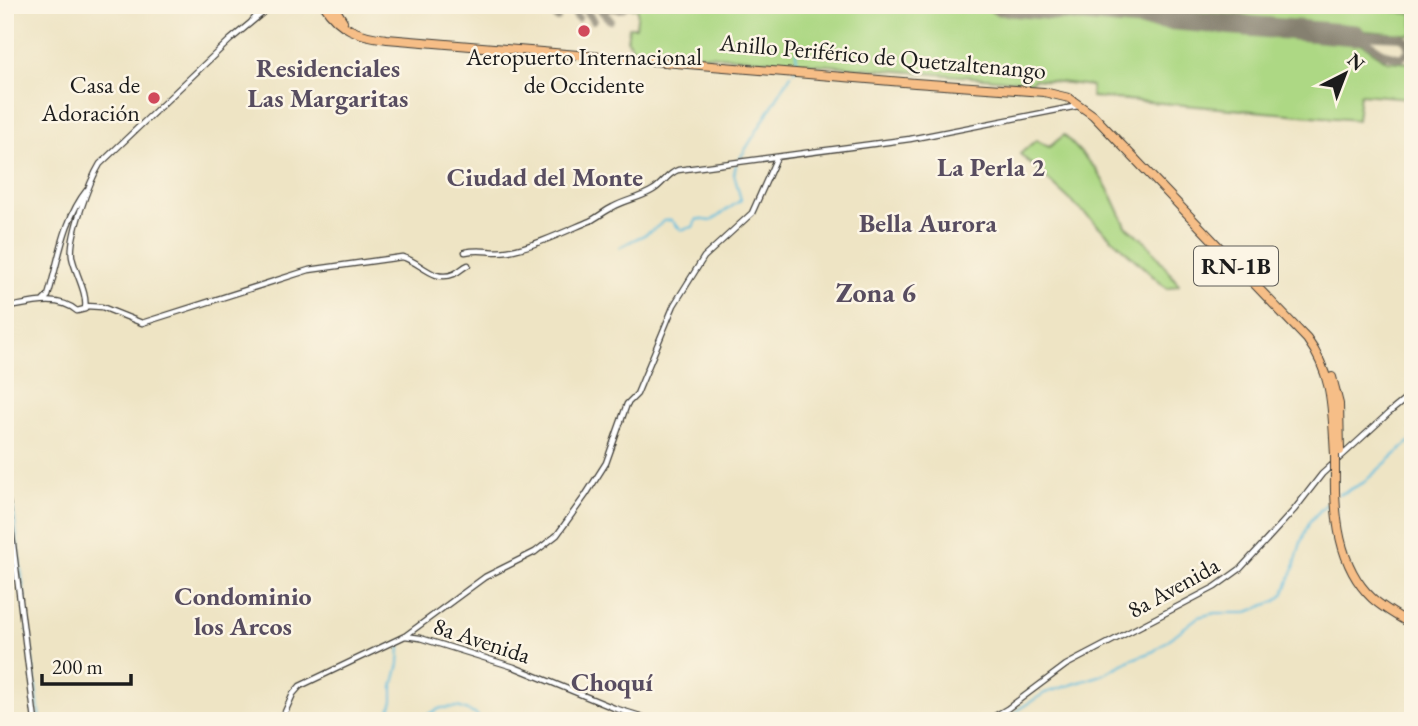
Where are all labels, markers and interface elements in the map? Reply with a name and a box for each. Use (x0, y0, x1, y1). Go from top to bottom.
marker: Aeropuerto Internacional de Occidente (576, 23, 592, 39)
street label: Anillo Periférico de Quetzaltenango (717, 26, 1048, 86)
north arrow (1310, 38, 1380, 108)
place label: Aeropuerto Internacional de Occidente (465, 41, 702, 100)
text: N (1342, 47, 1371, 77)
district label: Residenciales Las Margaritas (248, 51, 408, 115)
place label: Casa de Adoración (41, 69, 140, 128)
marker: Casa de Adoración (146, 90, 162, 106)
district label: La Perla 2 (937, 150, 1045, 184)
district label: Ciudad del Monte (447, 160, 643, 194)
district label: Bella Aurora (859, 206, 998, 240)
road number: RN-1B (1194, 246, 1278, 286)
district label: Zona 6 (836, 274, 916, 310)
street label: 8a Avenida (1122, 549, 1225, 625)
district label: Condominio los Arcos (174, 579, 312, 643)
street label: 8a Avenida (429, 610, 535, 670)
scale bar (42, 642, 131, 686)
text: 200 m (52, 653, 103, 680)
district label: Choquí (571, 665, 653, 699)

